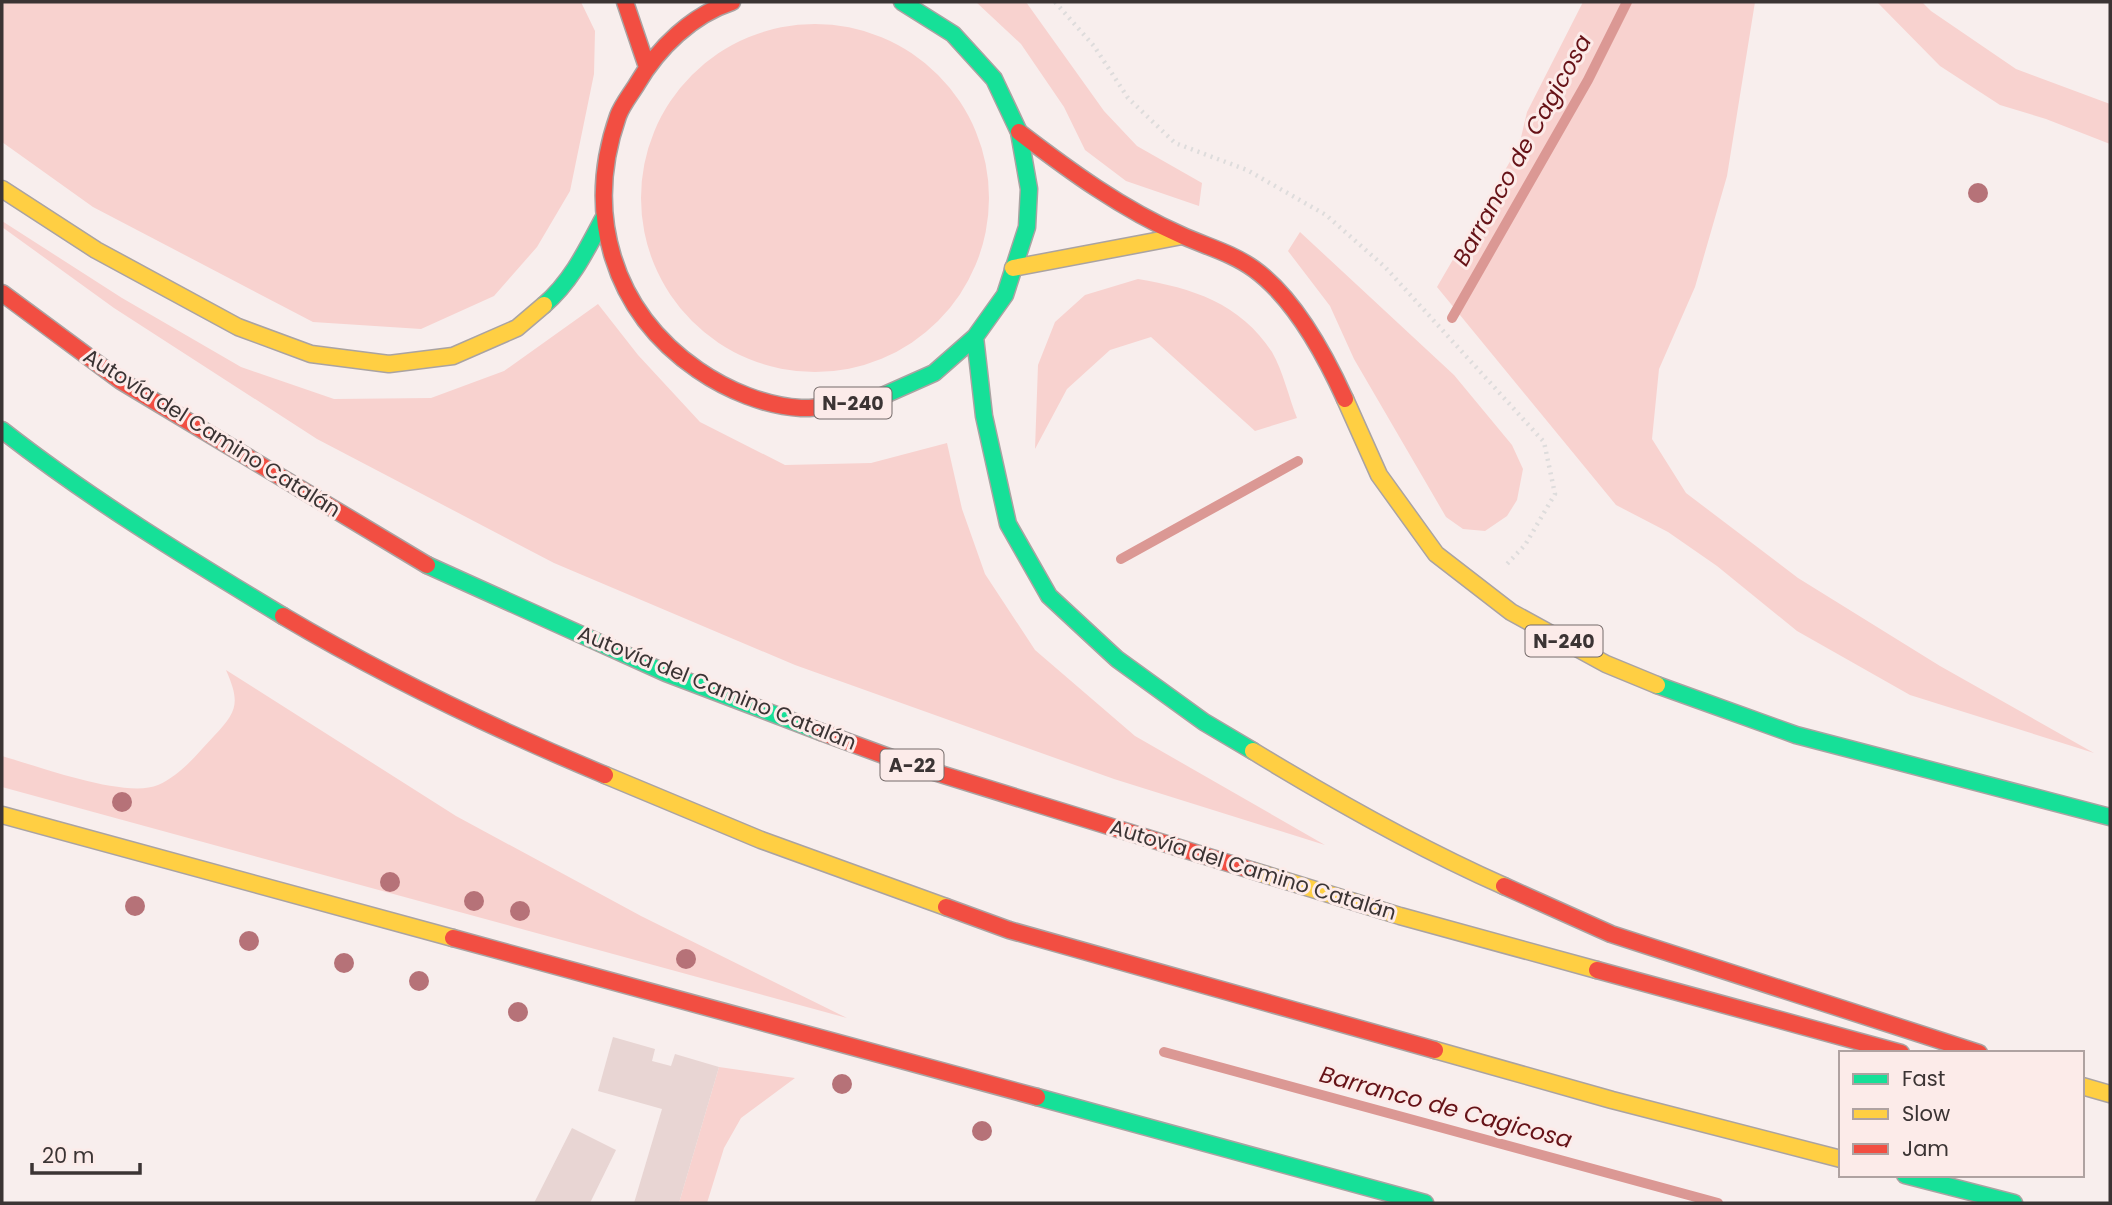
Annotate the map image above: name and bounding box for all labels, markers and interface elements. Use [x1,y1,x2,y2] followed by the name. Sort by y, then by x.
[1445,29,1599,271] water label: Barranco de Cagicosa
[78,341,346,524] street label: Autovía del Camino Catalán
[814,388,892,418] road number: N-240
[574,618,861,757] street label: Autovía del Camino Catalán
[1526,626,1602,656] road number: N-240
[880,750,944,780] road number: A-22
[1106,812,1400,927] street label: Autovía del Camino Catalán
[1839,1051,2084,1177] legend
[1316,1058,1576,1156] water label: Barranco de Cagicosa
[1902,1064,1945,1093] text: Fast
[1902,1099,1950,1128] text: Slow
[32,1132,140,1176] scale bar
[1902,1134,1949,1163] text: Jam
[42,1141,95,1170] text: 20 m

